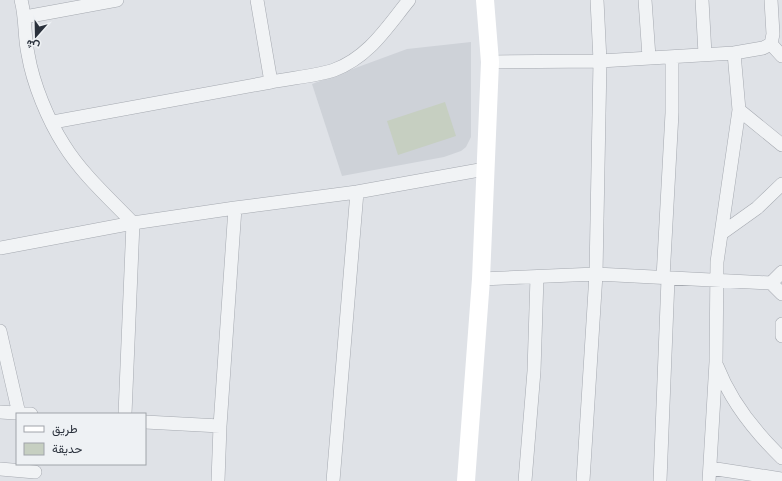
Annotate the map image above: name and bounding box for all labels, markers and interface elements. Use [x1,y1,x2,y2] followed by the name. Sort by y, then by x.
[16,16,56,56] north arrow
[24,37,41,54] text: ش
[16,413,146,465] legend
[52,421,78,437] text: طريق
[52,441,82,457] text: حديقة

